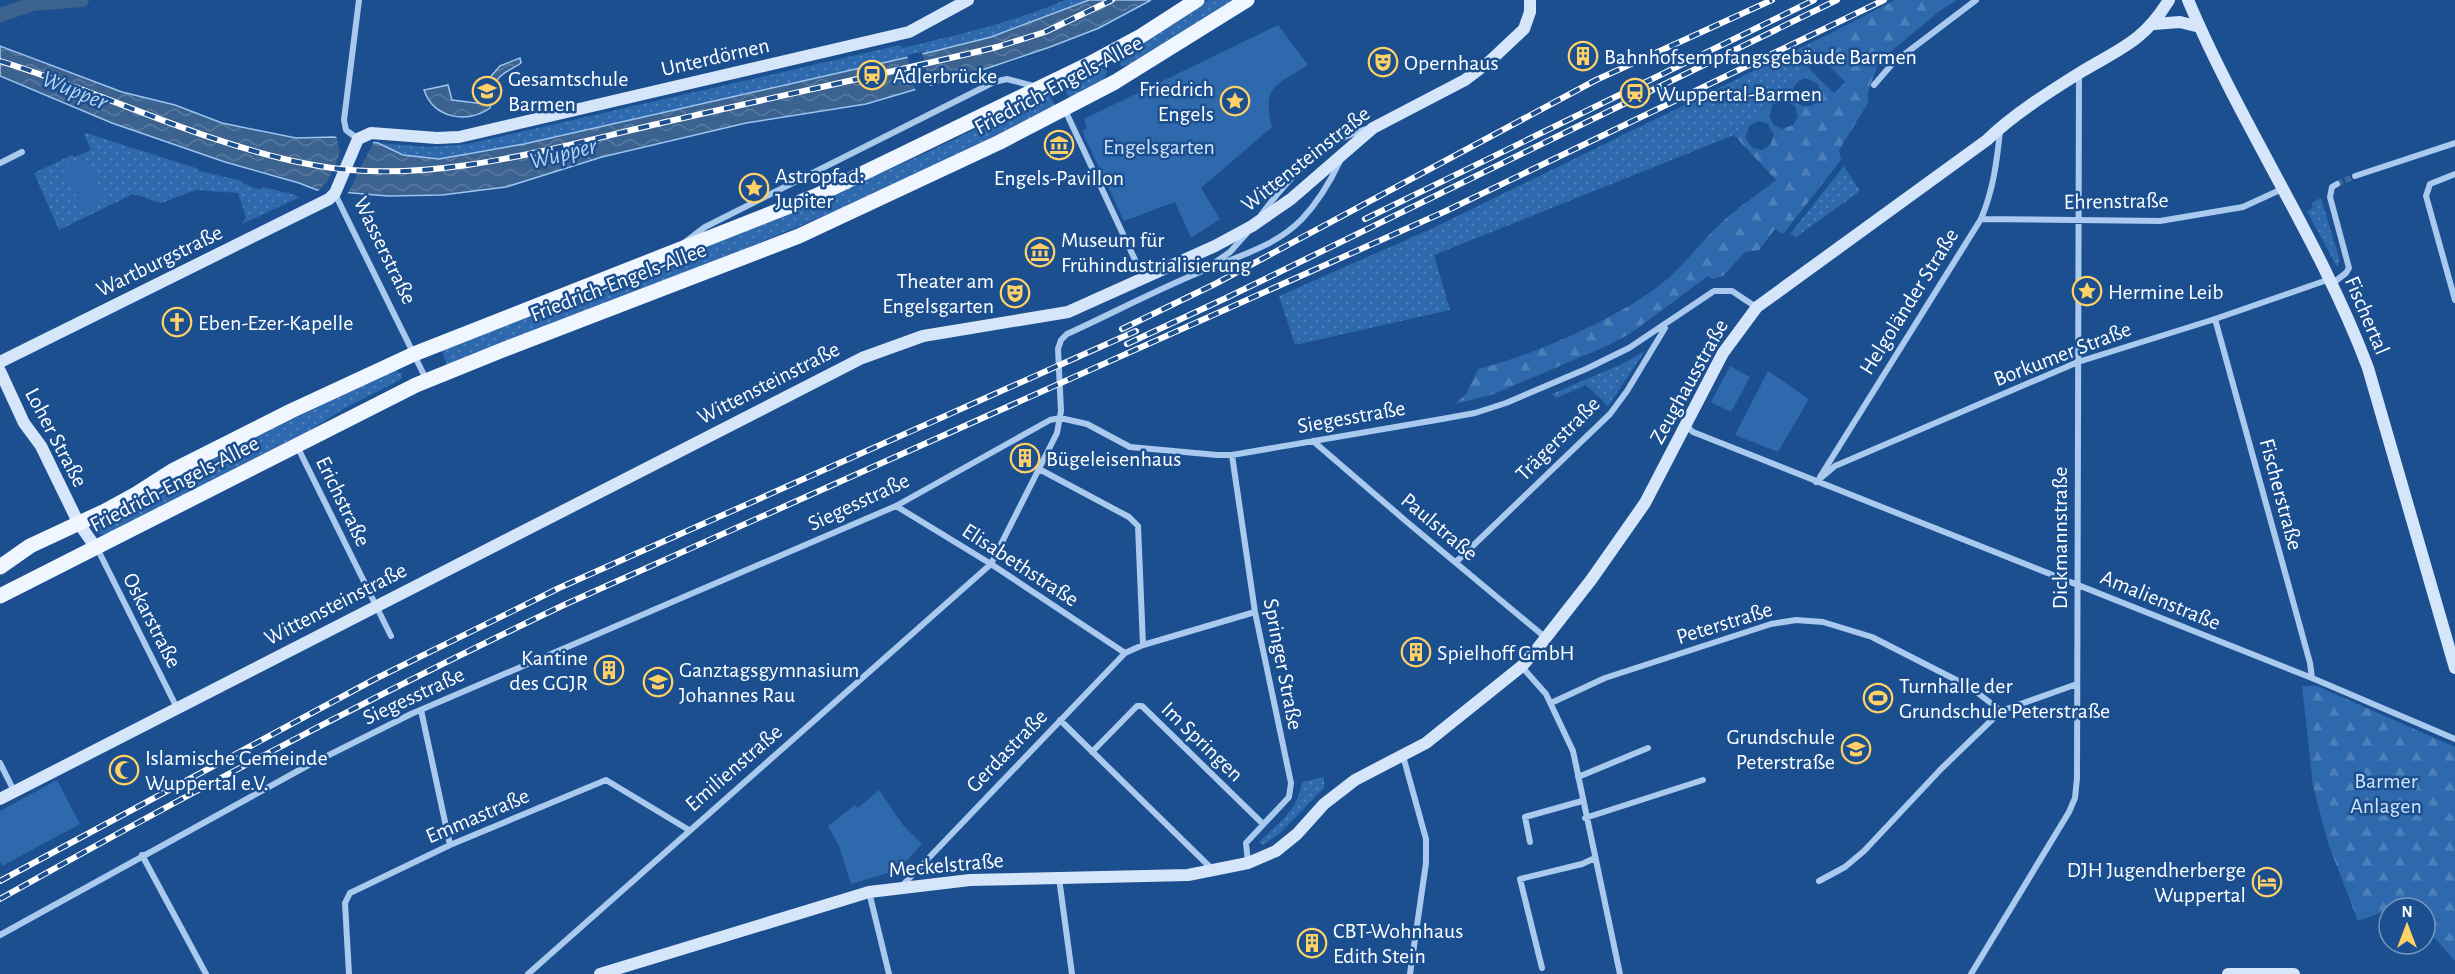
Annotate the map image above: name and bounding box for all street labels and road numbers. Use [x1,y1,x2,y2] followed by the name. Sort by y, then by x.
[971,31,1146,138] street label: Friedrich-Engels-Allee
[659,34,772,80] street label: Unterdörnen
[1237,102,1374,216] street label: Wittensteinstraße
[2063,189,2169,213] street label: Ehrenstraße
[350,193,421,308] street label: Wasserstraße
[93,221,226,301] street label: Wartburgstraße
[1855,225,1963,378] street label: Helgoländer Straße
[527,238,710,326] street label: Friedrich-Engels-Allee
[2341,273,2393,358] street label: Fischertal
[1646,316,1732,447] street label: Zeughausstraße
[1990,318,2134,390] street label: Borkumer Straße
[694,338,843,428] street label: Wittensteinstraße
[21,384,91,491] street label: Loher Straße
[1511,392,1604,485] street label: Trägerstraße
[1296,397,1407,437] street label: Siegesstraße
[86,432,263,536] street label: Friedrich-Engels-Allee
[2256,436,2307,553] street label: Fischerstraße
[312,453,374,550] street label: Erichstraße
[2049,467,2071,609] street label: Dickmannstraße
[804,469,913,535] street label: Siegesstraße
[1397,489,1482,565] street label: Paulstraße
[958,519,1083,611] street label: Elisabethstraße
[261,559,410,649] street label: Wittensteinstraße
[2098,566,2224,634] street label: Amalienstraße
[119,569,185,671] street label: Oskarstraße
[1259,597,1307,732] street label: Springer Straße
[1674,598,1775,648] street label: Peterstraße
[359,663,468,729] street label: Siegesstraße
[1157,698,1247,786] street label: Im Springen
[962,705,1051,796] street label: Gerdastraße
[681,720,786,815] street label: Emilienstraße
[422,784,532,848] street label: Emmastraße
[888,849,1004,881] street label: Meckelstraße

